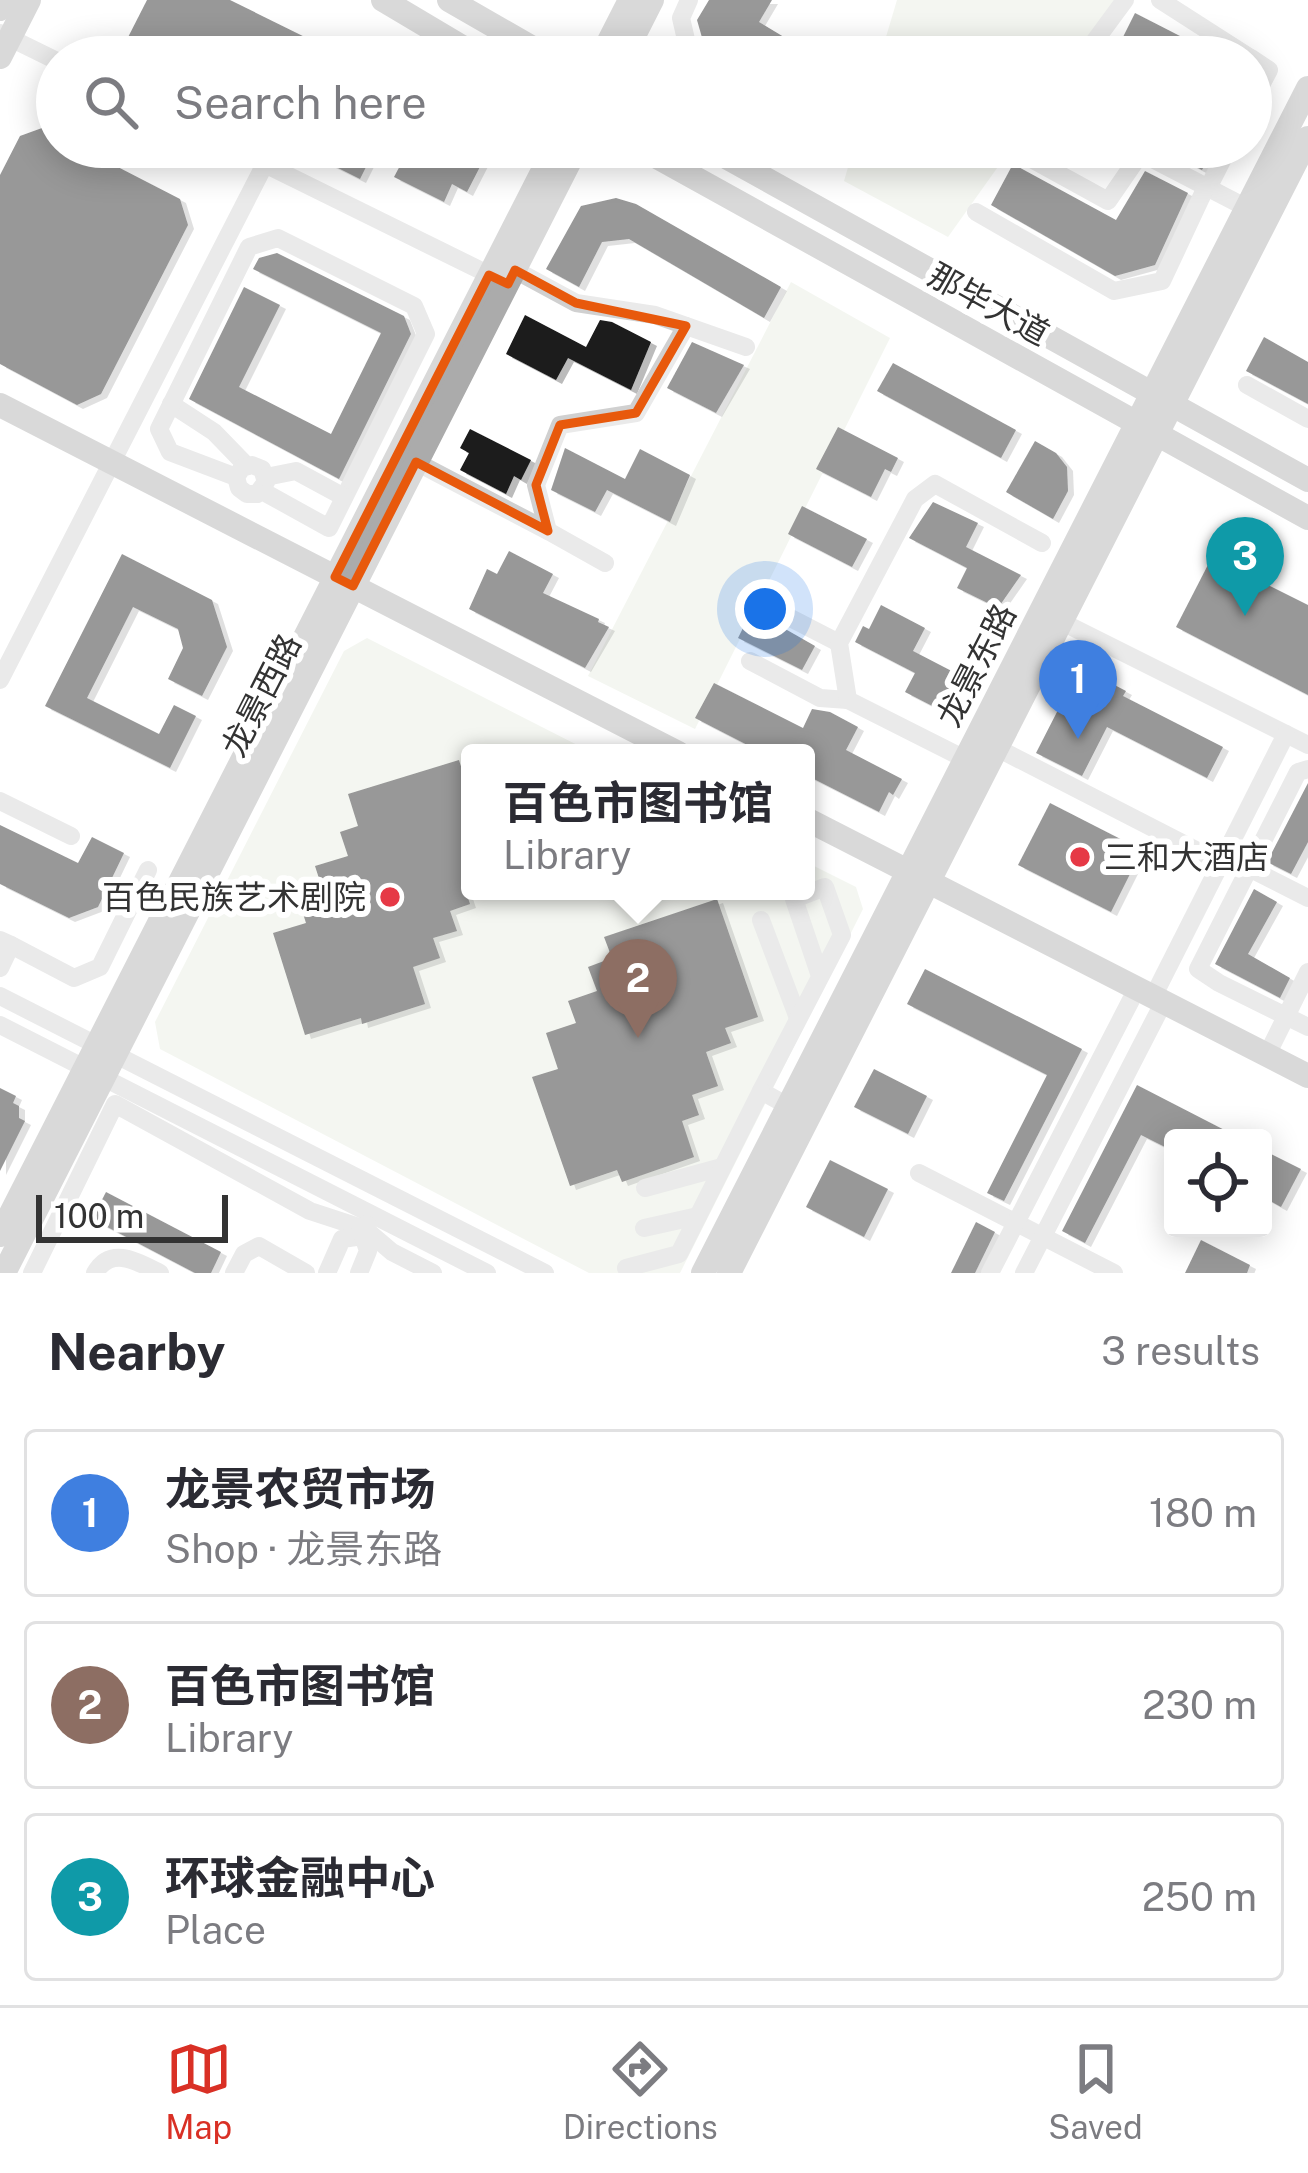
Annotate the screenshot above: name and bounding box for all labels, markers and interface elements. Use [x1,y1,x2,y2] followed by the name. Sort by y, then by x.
[36,36,1272,168] search box
[78,69,144,135] icon: search
[174,76,427,129] text: Search here
[922,255,1056,353] street label: 那毕大道
[1206,517,1284,616] pin: 3
[735,579,795,639] your location
[929,598,1023,732] street label: 龙景东路
[214,628,308,762] street label: 龙景西路
[1039,640,1117,739] pin: 1
[461,744,815,900] popup
[503,776,773,829] text: 百色市图书馆
[503,832,631,878] text: Library
[1104,838,1269,876] place label: 三和大酒店
[1067,844,1093,870] marker: 三和大酒店
[102,878,366,916] place label: 百色民族艺术剧院
[377,884,403,910] marker: 百色民族艺术剧院
[599,939,677,1038] pin: 2
[1164,1129,1272,1237] map controls
[1164,1129,1272,1237] button: locate
[36,1189,228,1242] scale bar
[54,1197,144,1235] text: 100 m
[48,1322,225,1381] text: Nearby
[1101,1328,1260,1374] text: 3 results
[165,1462,435,1515] text: 龙景农贸市场
[82,1490,98,1536] text: 1
[1149,1490,1257,1536] text: 180 m
[165,1526,442,1572] text: Shop · 龙景东路
[165,1659,435,1712] text: 百色市图书馆
[78,1682,102,1728] text: 2
[1142,1682,1257,1728] text: 230 m
[165,1715,293,1761] text: Library
[165,1851,435,1904] text: 环球金融中心
[77,1874,103,1920] text: 3
[1142,1874,1257,1920] text: 250 m
[165,1907,266,1953] text: Place
[165,2036,232,2146] tab: Map
[563,2036,718,2146] tab: Directions
[1048,2036,1143,2146] tab: Saved

